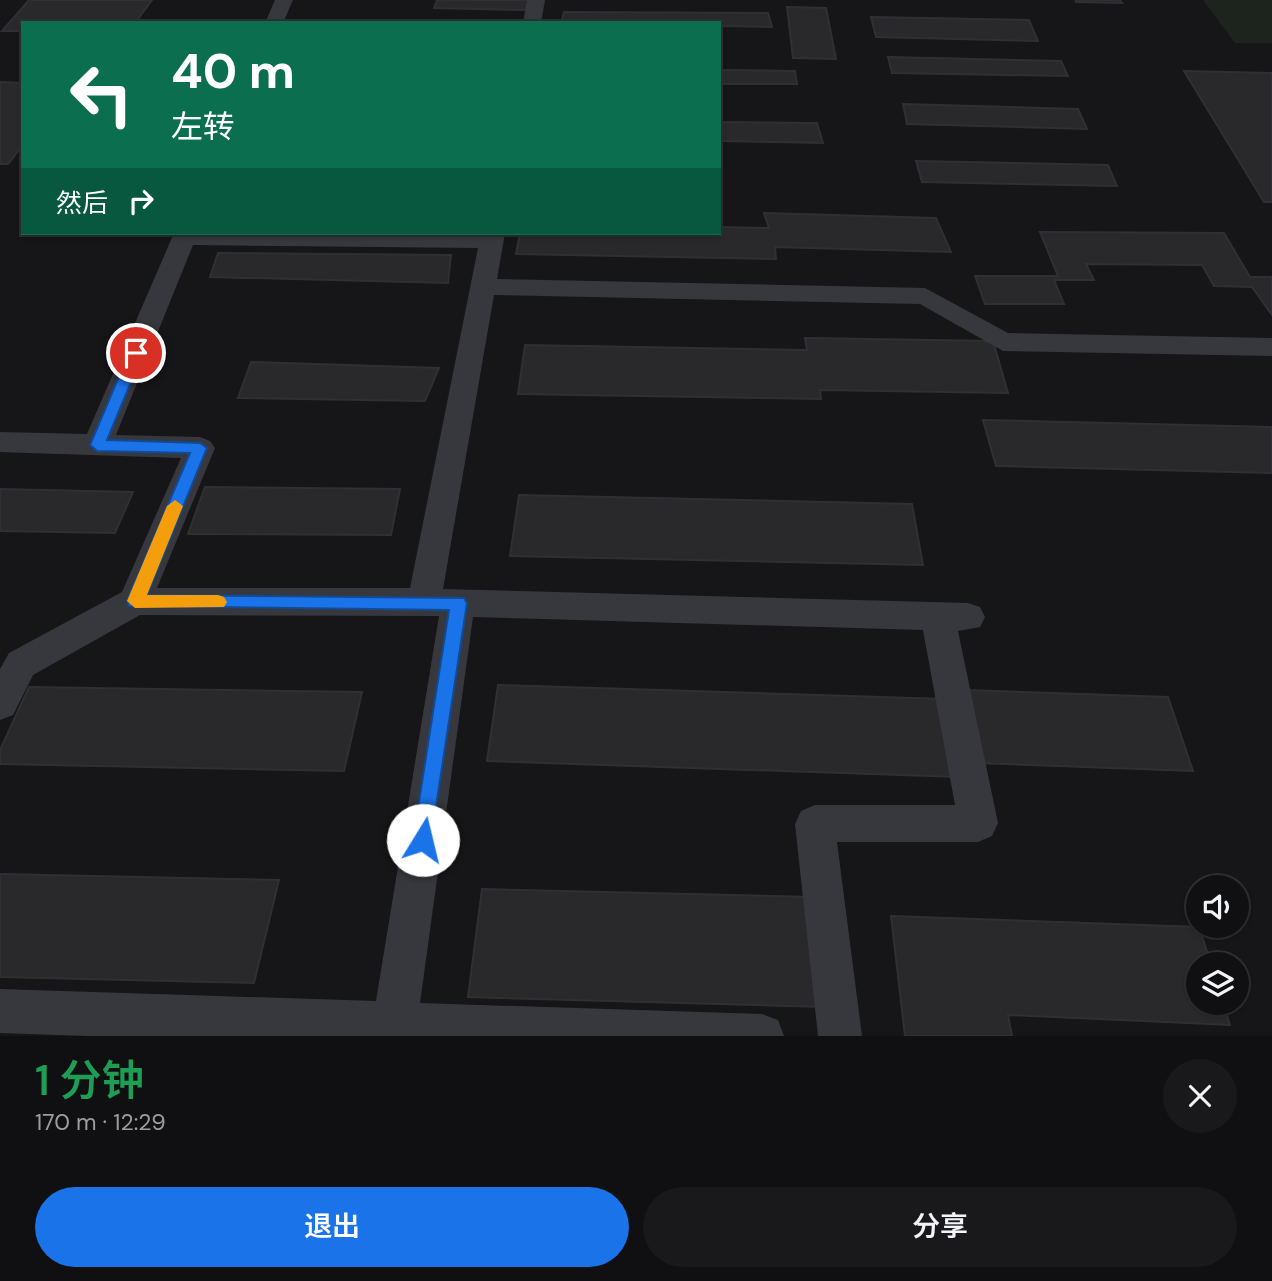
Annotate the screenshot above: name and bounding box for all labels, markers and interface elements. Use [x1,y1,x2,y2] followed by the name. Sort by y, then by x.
[171,39,295,103] text: 40 m
[56,49,147,140] icon: left
[171,106,235,148] text: 左转
[122,182,160,220] icon: right
[56,186,108,220] text: 然后
[106,323,166,383] pin
[117,334,155,372] icon: arrive
[386,803,460,877] position arrow
[1186,875,1249,1015] map controls
[1186,875,1249,938] button: sound
[1186,952,1249,1015] button: layers
[35,1053,144,1108] text: 1 分钟
[1163,1059,1237,1133] button: close
[35,1107,166,1137] text: 170 m · 12:29
[35,1187,629,1267] button: 退出
[643,1187,1237,1267] button: 分享

